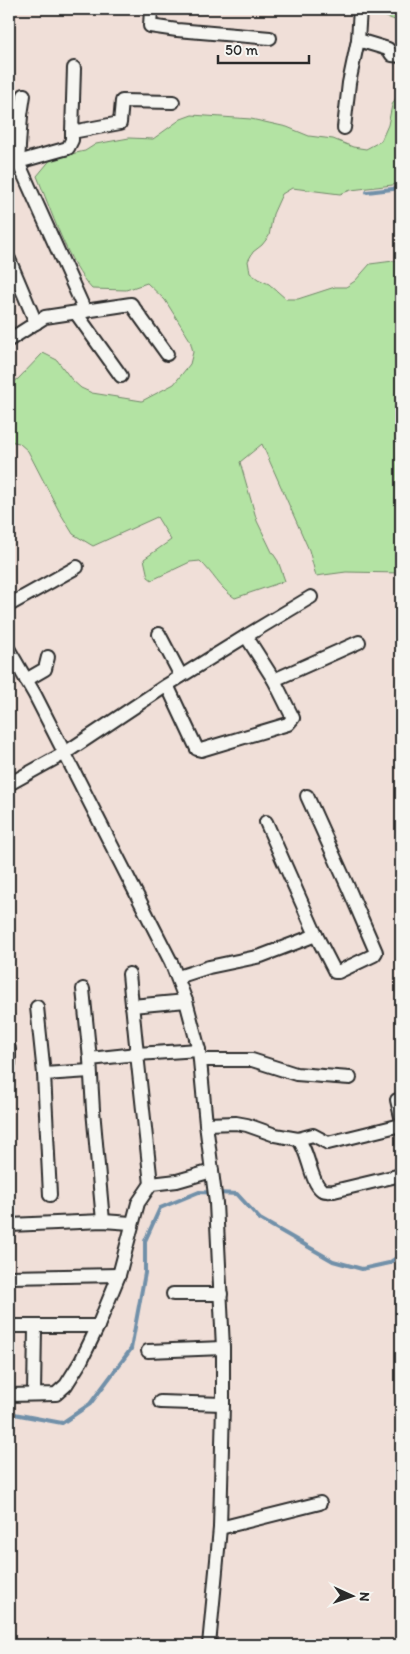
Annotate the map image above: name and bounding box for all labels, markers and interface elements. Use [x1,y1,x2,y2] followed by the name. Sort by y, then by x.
[218,32,309,64] scale bar
[225,41,258,59] text: 50 m
[328,1572,378,1622] north arrow
[356,1591,373,1602] text: N

